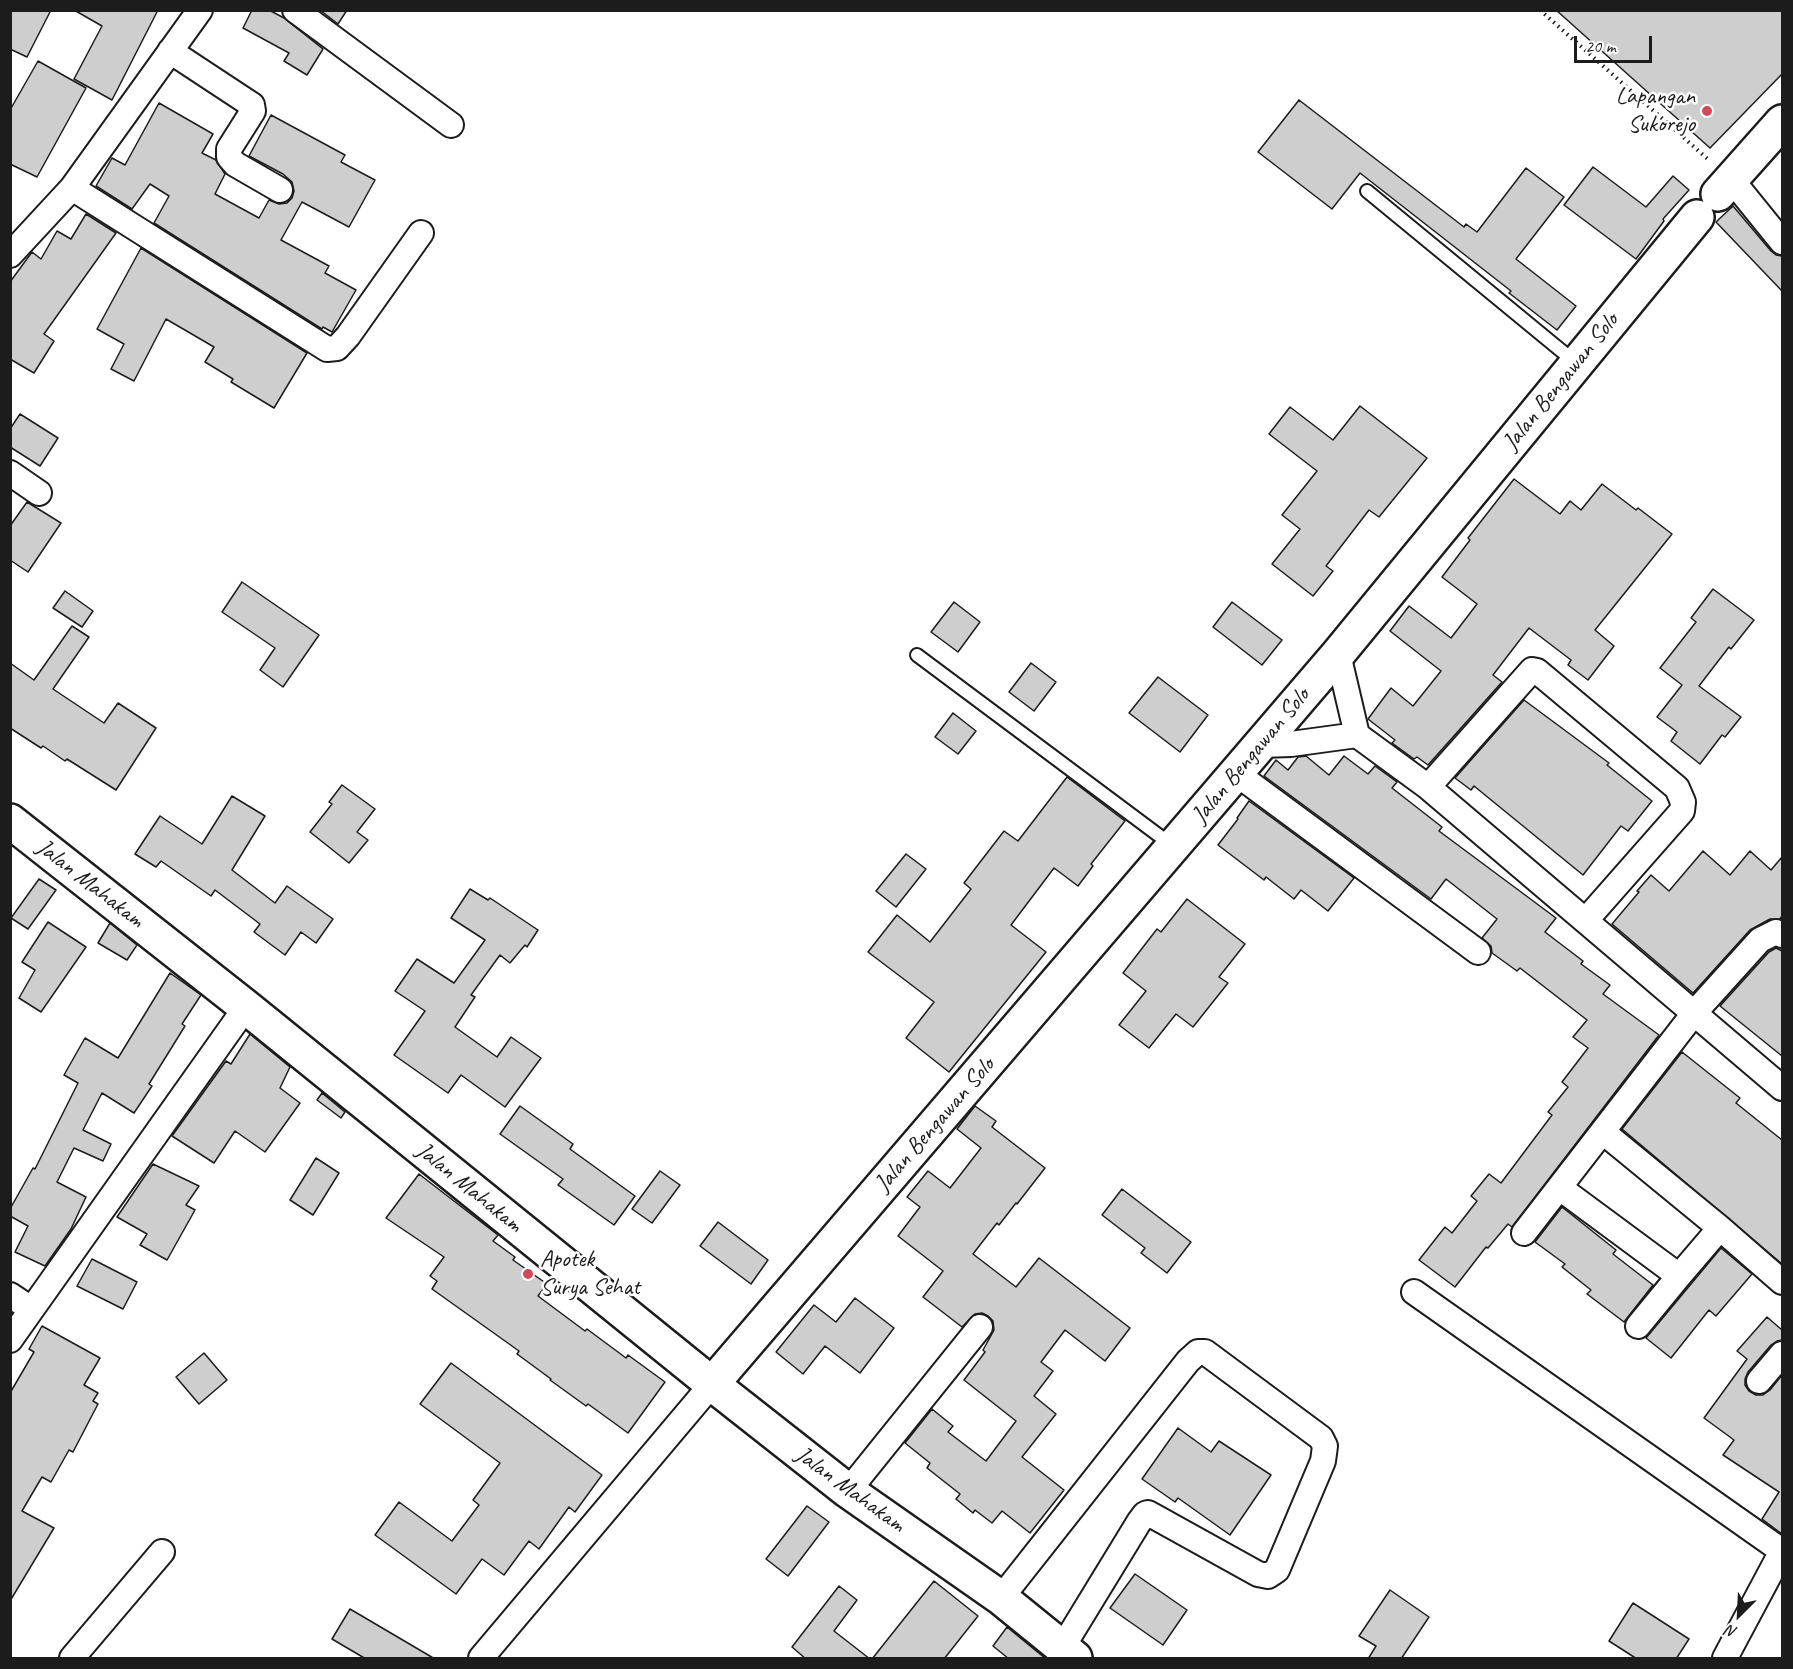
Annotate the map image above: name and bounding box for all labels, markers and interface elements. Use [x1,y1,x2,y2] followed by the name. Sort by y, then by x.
[1577,24,1655,62] scale bar
[1585,35,1616,57] text: 20 m
[1616,83,1695,139] place label: Lapangan Sukorejo
[1700,104,1714,118] marker: Lapangan Sukorejo
[1497,308,1625,456] street label: Jalan Bengawan Solo
[1186,682,1316,830] street label: Jalan Bengawan Solo
[31,833,149,935] street label: Jalan Mahakam
[869,1052,1001,1198] street label: Jalan Bengawan Solo
[410,1136,528,1240] street label: Jalan Mahakam
[540,1246,640,1302] place label: Apotek Surya Sehat
[521,1267,535,1281] marker: Apotek Surya Sehat
[790,1441,910,1539] street label: Jalan Mahakam
[1709,1585,1769,1645] north arrow
[1723,1620,1740,1643] text: N

